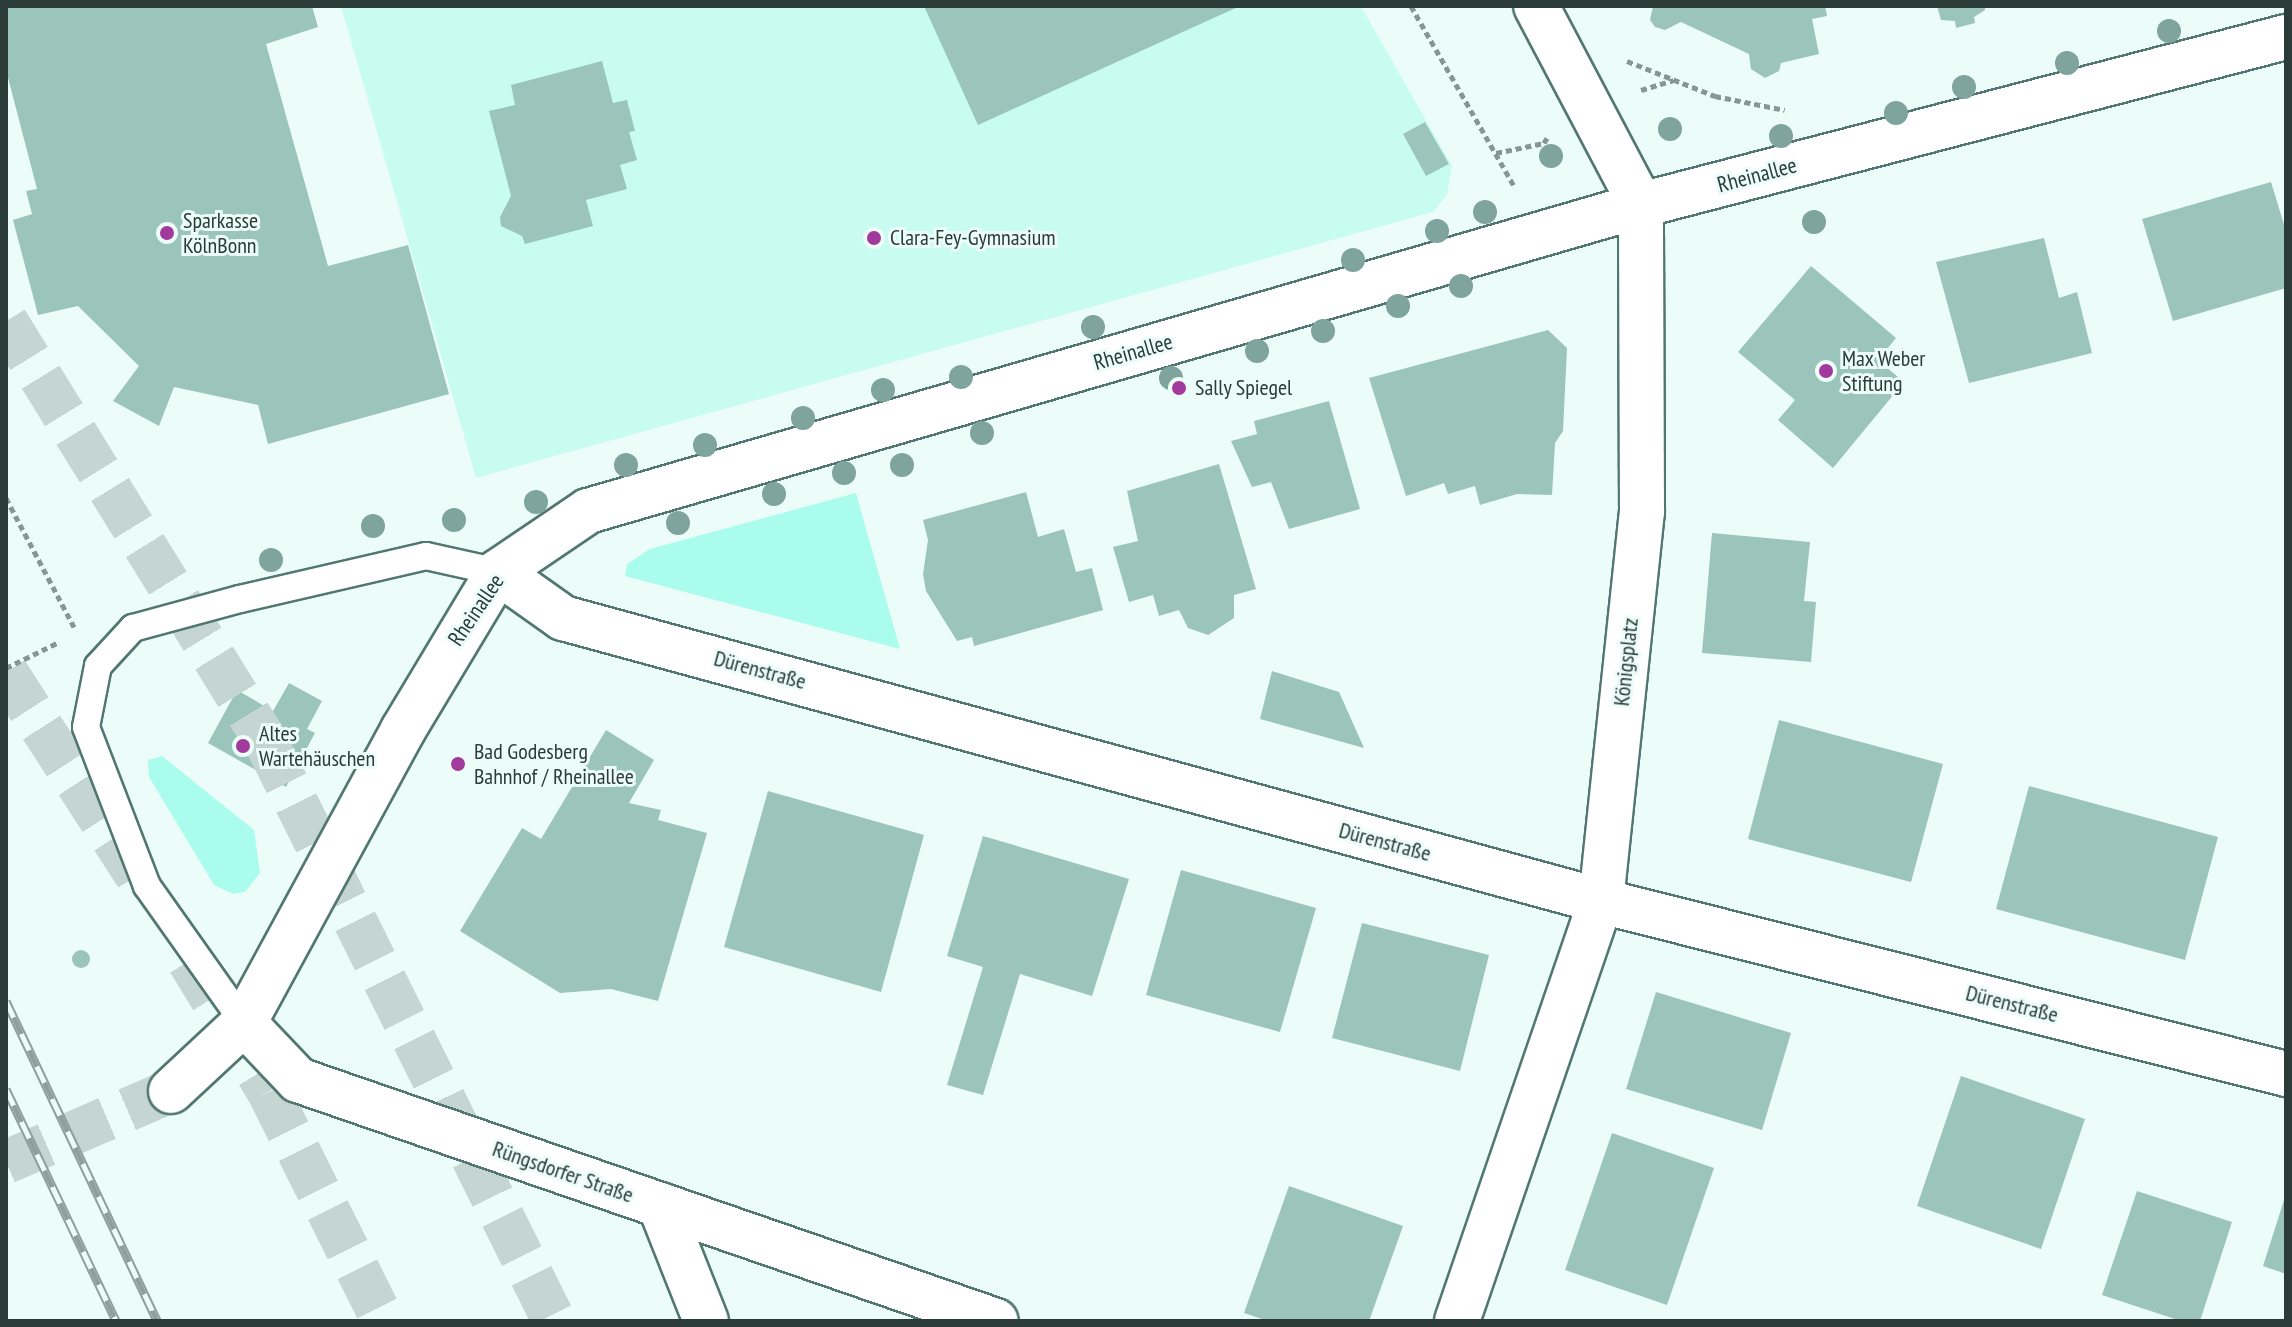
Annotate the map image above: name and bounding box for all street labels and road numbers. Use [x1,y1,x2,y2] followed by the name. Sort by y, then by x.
[1715,152,1799,198] street label: Rheinallee
[1091,328,1175,376] street label: Rheinallee
[442,569,510,651] street label: Rheinallee
[1608,617,1644,707] street label: Königsplatz
[711,645,809,695] street label: Dürenstraße
[1336,817,1434,867] street label: Dürenstraße
[1963,980,2061,1028] street label: Dürenstraße
[489,1136,637,1208] street label: Rüngsdorfer Straße

